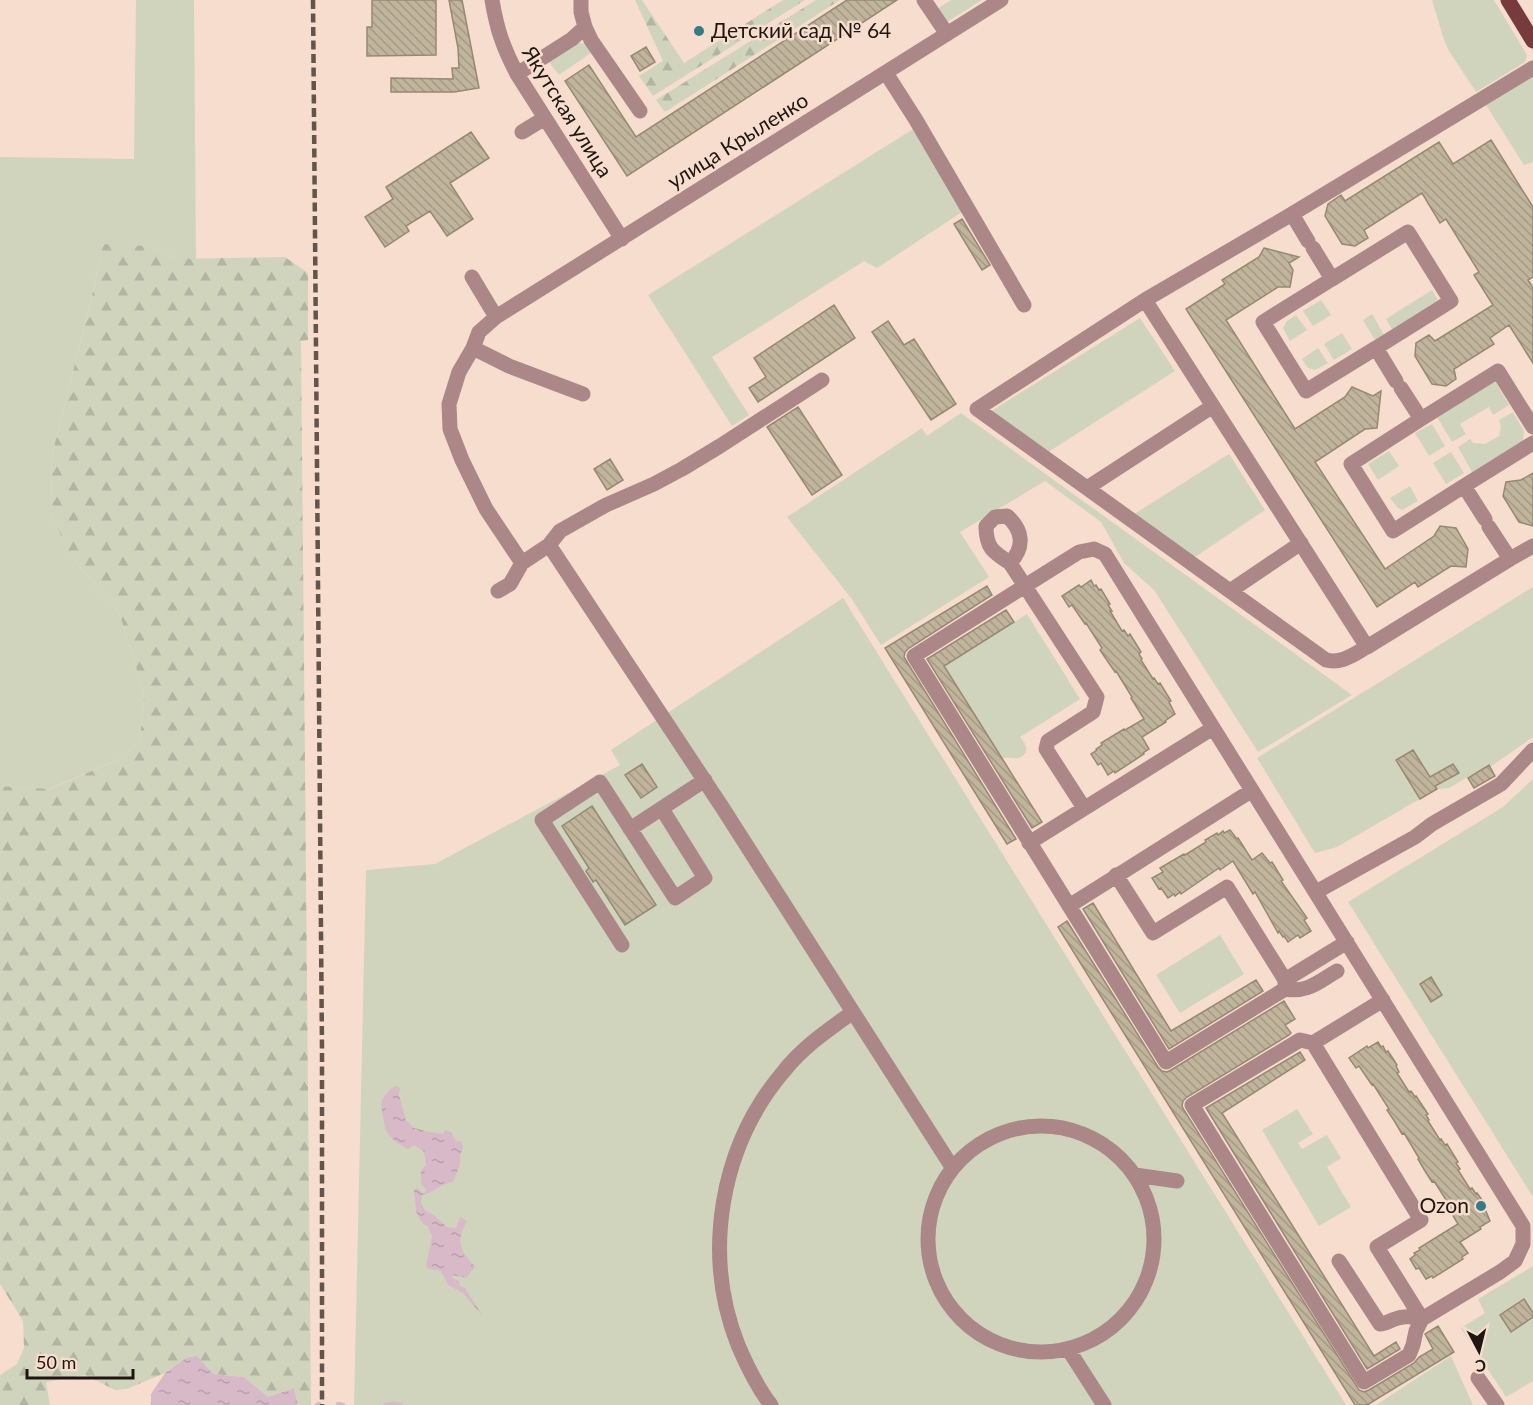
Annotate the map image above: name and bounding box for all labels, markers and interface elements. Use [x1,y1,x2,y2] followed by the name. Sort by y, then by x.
[711,17,891,42] place label: Детский сад № 64
[692,24,706,38] marker: Детский сад № 64
[517,40,619,181] street label: Якутская улица
[662,86,812,193] street label: улица Крыленко
[1420,1192,1469,1217] place label: Ozon
[1474,1199,1488,1213] marker: Ozon
[1449,1321,1509,1381] north arrow
[27,1342,134,1380] scale bar
[36,1351,76,1373] text: 50 m
[1474,1356,1487,1377] text: С

